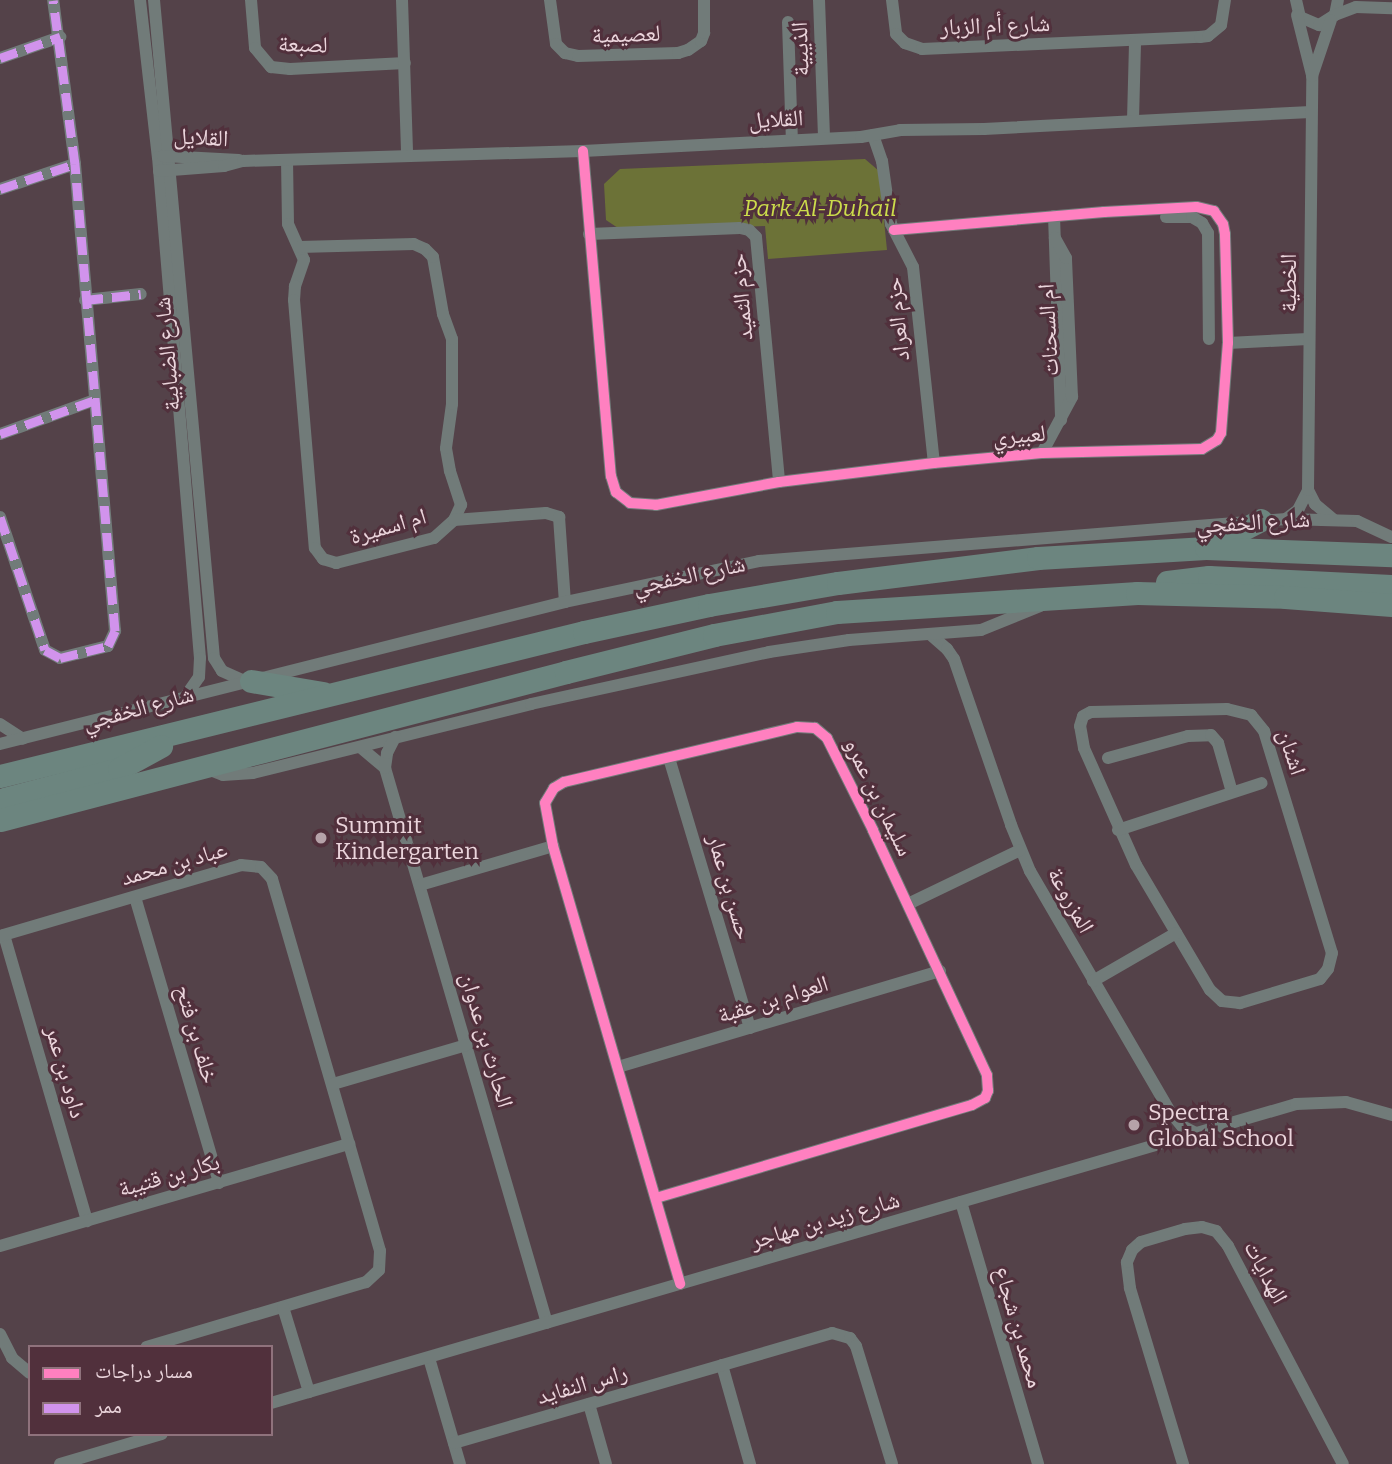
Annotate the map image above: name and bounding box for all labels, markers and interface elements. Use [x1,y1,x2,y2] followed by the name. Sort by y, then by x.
[939,9,1051,41] street label: شارع أم الزبار
[591,19,661,49] street label: لعصيمية
[785,21,815,77] street label: الذيبية
[278,29,328,59] street label: لصبعة
[748,104,804,134] street label: القلايل
[173,122,229,152] street label: القلايل
[744,194,896,222] park label: Park Al-Duhail
[723,252,759,342] street label: حزم الثميد
[1274,254,1302,312] street label: الخطية
[879,276,915,362] street label: حزم العراد
[1032,283,1064,377] street label: ام السحنات
[148,296,186,412] street label: شارع الضبابية
[991,419,1047,451] street label: لعبيري
[347,502,429,550] street label: ام اسميرة
[1195,505,1311,539] street label: شارع الخفجي
[630,550,748,600] street label: شارع الخفجي
[79,680,197,736] street label: شارع الخفجي
[1272,726,1312,778] street label: اشنان
[839,733,919,861] street label: سليمان بن عمرو
[335,811,479,865] place label: Summit Kindergarten
[313,830,329,846] marker: Summit Kindergarten
[702,831,758,943] street label: حسن بن عمار
[118,835,230,891] street label: عباد بن محمد
[1042,862,1100,938] street label: المزروعة
[455,969,519,1111] street label: الحارث بن عدوان
[714,969,832,1029] street label: العوام بن عقبة
[170,982,224,1086] street label: خلف بن فتح
[40,1023,92,1121] street label: داود بن عمر
[1148,1098,1294,1152] place label: Spectra Global School
[1126,1117,1142,1133] marker: Spectra Global School
[115,1147,223,1203] street label: بكار بن قتيبة
[747,1186,903,1254] street label: شارع زيد بن مهاجر
[1238,1236,1294,1308] street label: الهدايات
[988,1263,1050,1391] street label: محمد بن شجاع
[28,1345,273,1436] legend
[95,1358,193,1384] text: مسار دراجات
[534,1358,630,1410] street label: راس النفايد
[95,1393,122,1419] text: ممر

